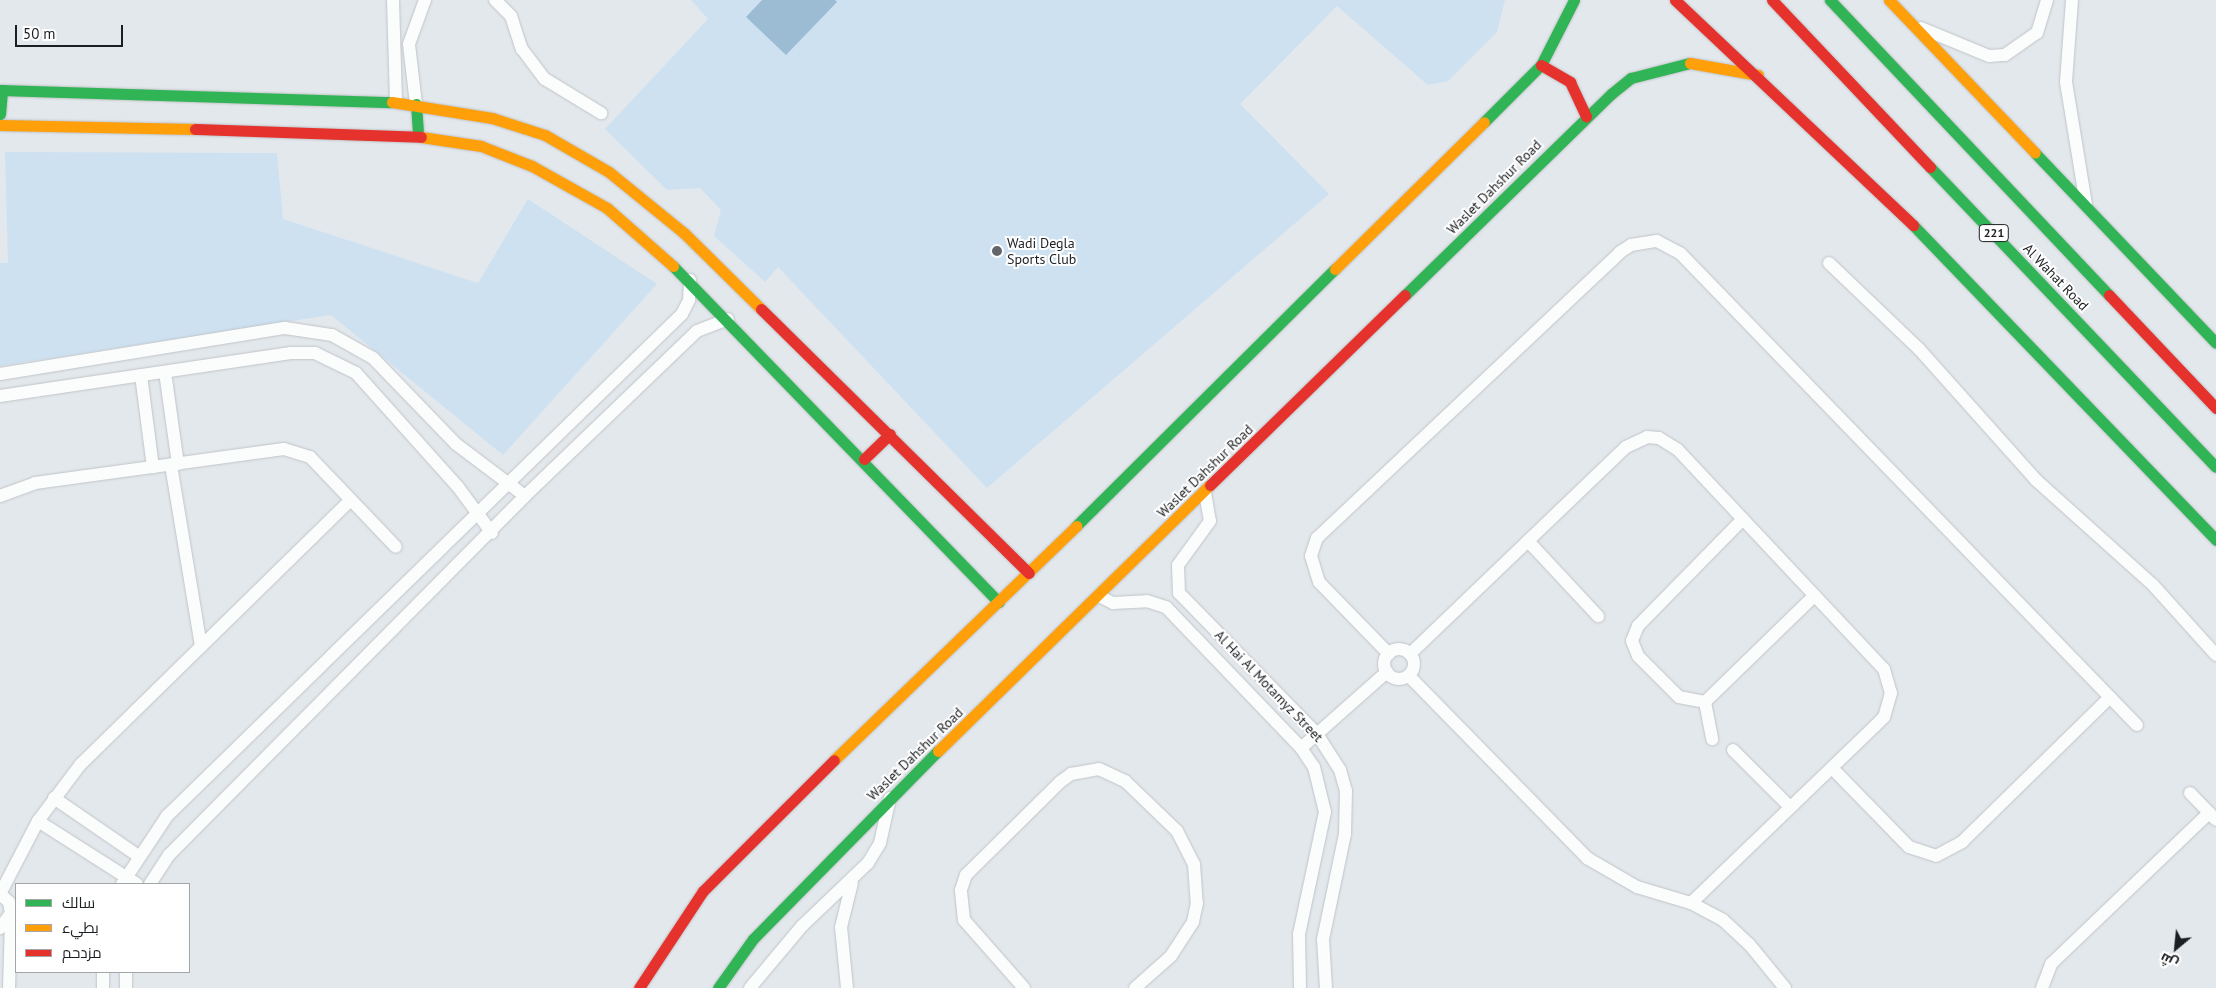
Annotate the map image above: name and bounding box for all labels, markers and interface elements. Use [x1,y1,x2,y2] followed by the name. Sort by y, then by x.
[18,15,125,47] scale bar
[23,24,56,43] text: 50 m
[1443,136,1545,238] street label: Waslet Dahshur Road
[1978,224,2010,242] road number: 221
[1007,235,1076,268] place label: Wadi Degla Sports Club
[2020,240,2092,314] street label: Al Wahat Road
[991,245,1003,257] marker: Wadi Degla Sports Club
[1154,421,1256,521] street label: Waslet Dahshur Road
[1211,626,1327,746] street label: Al Hai Al Motamyz Street
[864,704,966,804] street label: Waslet Dahshur Road
[15,883,190,973] legend
[62,893,95,912] text: سالك
[62,918,99,937] text: بطيء
[2151,923,2201,973] north arrow
[62,943,102,962] text: مزدحم
[2157,949,2181,973] text: ش

